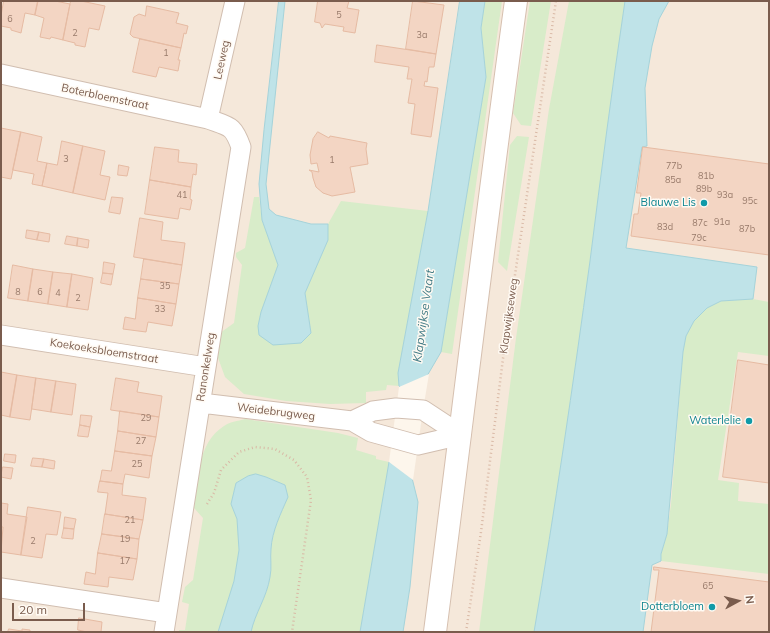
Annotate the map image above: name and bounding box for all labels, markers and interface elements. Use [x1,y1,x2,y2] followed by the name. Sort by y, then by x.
[336,10,342,20] house number: 5
[7,14,13,24] house number: 6
[72,28,78,38] house number: 2
[417,30,427,40] house number: 3a
[211,39,233,81] street label: Leeweg
[163,48,169,58] house number: 1
[60,81,150,113] street label: Boterbloemstraat
[63,154,69,164] house number: 3
[329,155,335,165] house number: 1
[666,161,682,171] house number: 77b
[698,171,714,181] house number: 81b
[665,175,681,185] house number: 85a
[696,184,712,194] house number: 89b
[177,190,187,200] house number: 41
[717,190,733,200] house number: 93a
[641,196,696,210] place label: Blauwe Lis
[742,196,758,206] house number: 95c
[699,198,709,208] marker: Blauwe Lis
[714,217,730,227] house number: 91a
[692,218,708,228] house number: 87c
[657,222,673,232] house number: 83d
[739,224,755,234] house number: 87b
[691,233,707,243] house number: 79c
[410,269,438,363] water label: Klapwijkse Vaart
[497,277,521,355] street label: Klapwijkseweg
[160,281,170,291] house number: 35
[15,287,21,297] house number: 8
[37,287,43,297] house number: 6
[55,288,61,298] house number: 4
[75,293,81,303] house number: 2
[155,304,165,314] house number: 33
[194,332,218,402] street label: Ranonkelweg
[49,336,159,366] street label: Koekoeksbloemstraat
[236,401,316,423] street label: Weidebrugweg
[141,413,151,423] house number: 29
[689,414,741,428] place label: Waterlelie
[744,416,754,426] marker: Waterlelie
[136,436,146,446] house number: 27
[132,459,142,469] house number: 25
[125,515,135,525] house number: 21
[120,534,130,544] house number: 19
[30,536,36,546] house number: 2
[120,556,130,566] house number: 17
[703,581,713,591] house number: 65
[718,581,758,621] north arrow
[14,595,87,621] scale bar
[742,595,757,605] text: N
[641,600,704,614] place label: Dotterbloem
[19,602,47,617] text: 20 m
[707,602,717,612] marker: Dotterbloem

